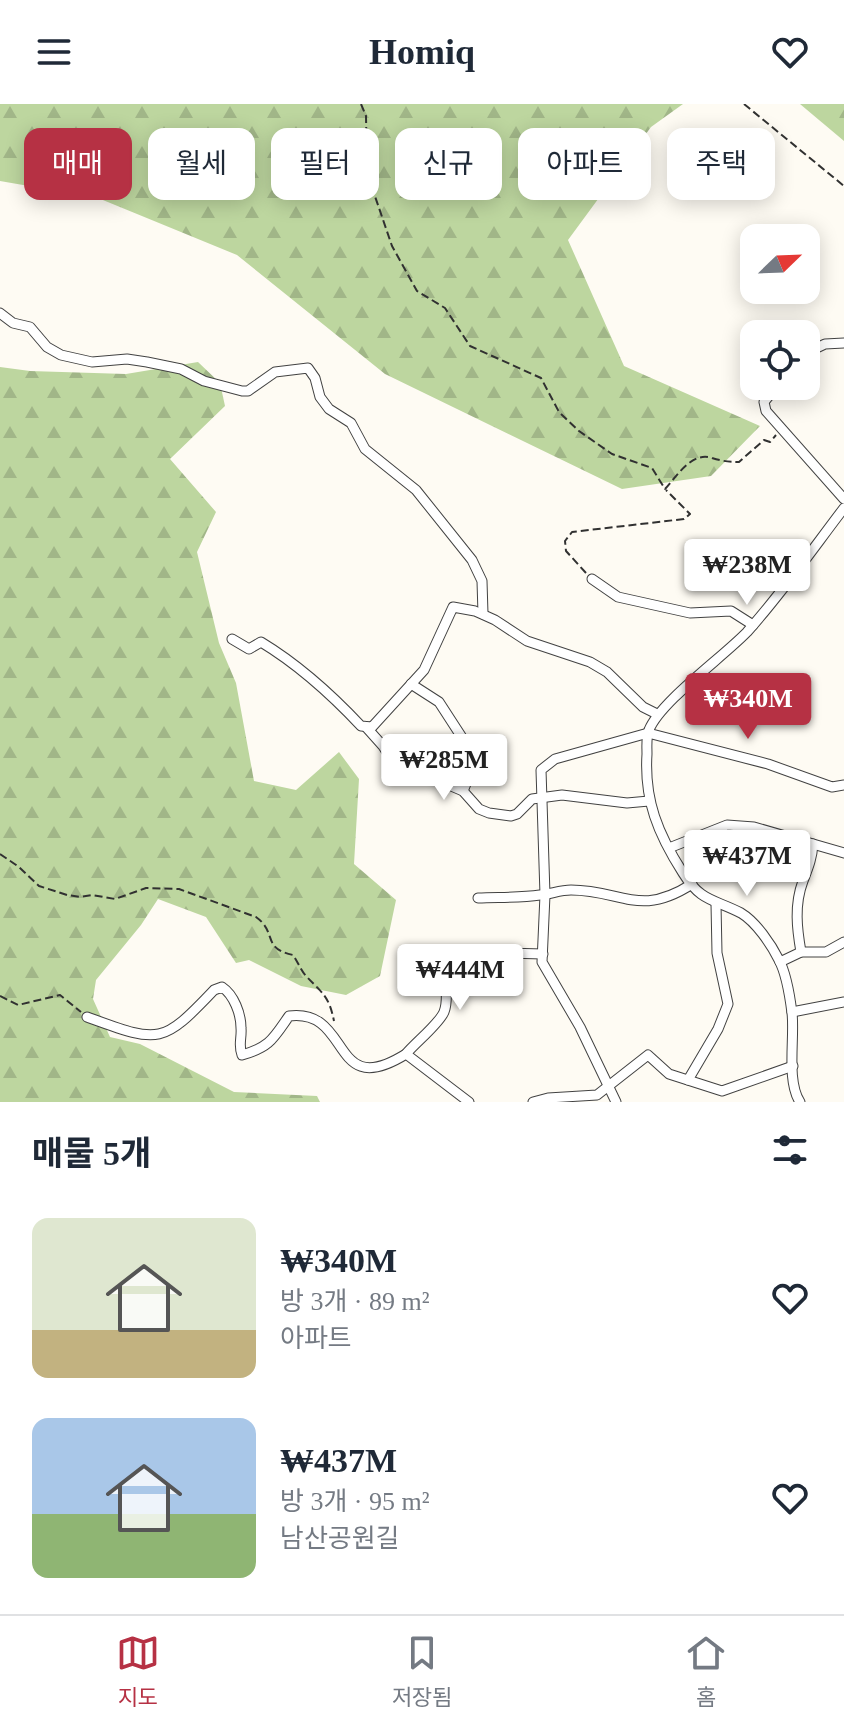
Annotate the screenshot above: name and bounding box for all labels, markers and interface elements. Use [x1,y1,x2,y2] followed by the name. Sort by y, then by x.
[32,30,76,74] icon: menu
[768,30,812,74] icon: heart
[369,32,475,72] text: Homiq
[24,128,132,200] chip: 매매
[148,128,255,200] chip: 월세
[271,128,379,200] chip: 필터
[395,128,502,200] chip: 신규
[518,128,651,200] chip: 아파트
[667,128,775,200] chip: 주택
[740,224,820,304] north arrow
[740,224,820,400] map controls
[740,320,820,400] button: locate
[691,539,803,607] pin: ₩238M
[702,550,792,579] text: ₩238M
[692,673,804,741] pin: ₩340M
[703,684,793,713] text: ₩340M
[388,734,500,802] pin: ₩285M
[399,745,489,774] text: ₩285M
[691,830,803,898] pin: ₩437M
[702,841,792,870] text: ₩437M
[404,944,516,1012] pin: ₩444M
[415,955,505,984] text: ₩444M
[768,1128,812,1172] icon: filters
[32,1135,151,1172] text: 매물 5개
[280,1242,397,1279] text: ₩340M
[96,1250,192,1346] icon: home
[768,1276,812,1320] icon: heart
[280,1287,430,1316] text: 방 3개 · 89 m²
[280,1324,352,1353] text: 아파트
[280,1442,397,1479] text: ₩437M
[96,1450,192,1546] icon: home
[768,1476,812,1520] icon: heart
[280,1487,430,1516] text: 방 3개 · 95 m²
[280,1524,400,1553] text: 남산공원길
[116,1631,160,1711] tab: 지도
[392,1631,452,1711] tab: 저장됨
[684,1631,728,1711] tab: 홈

